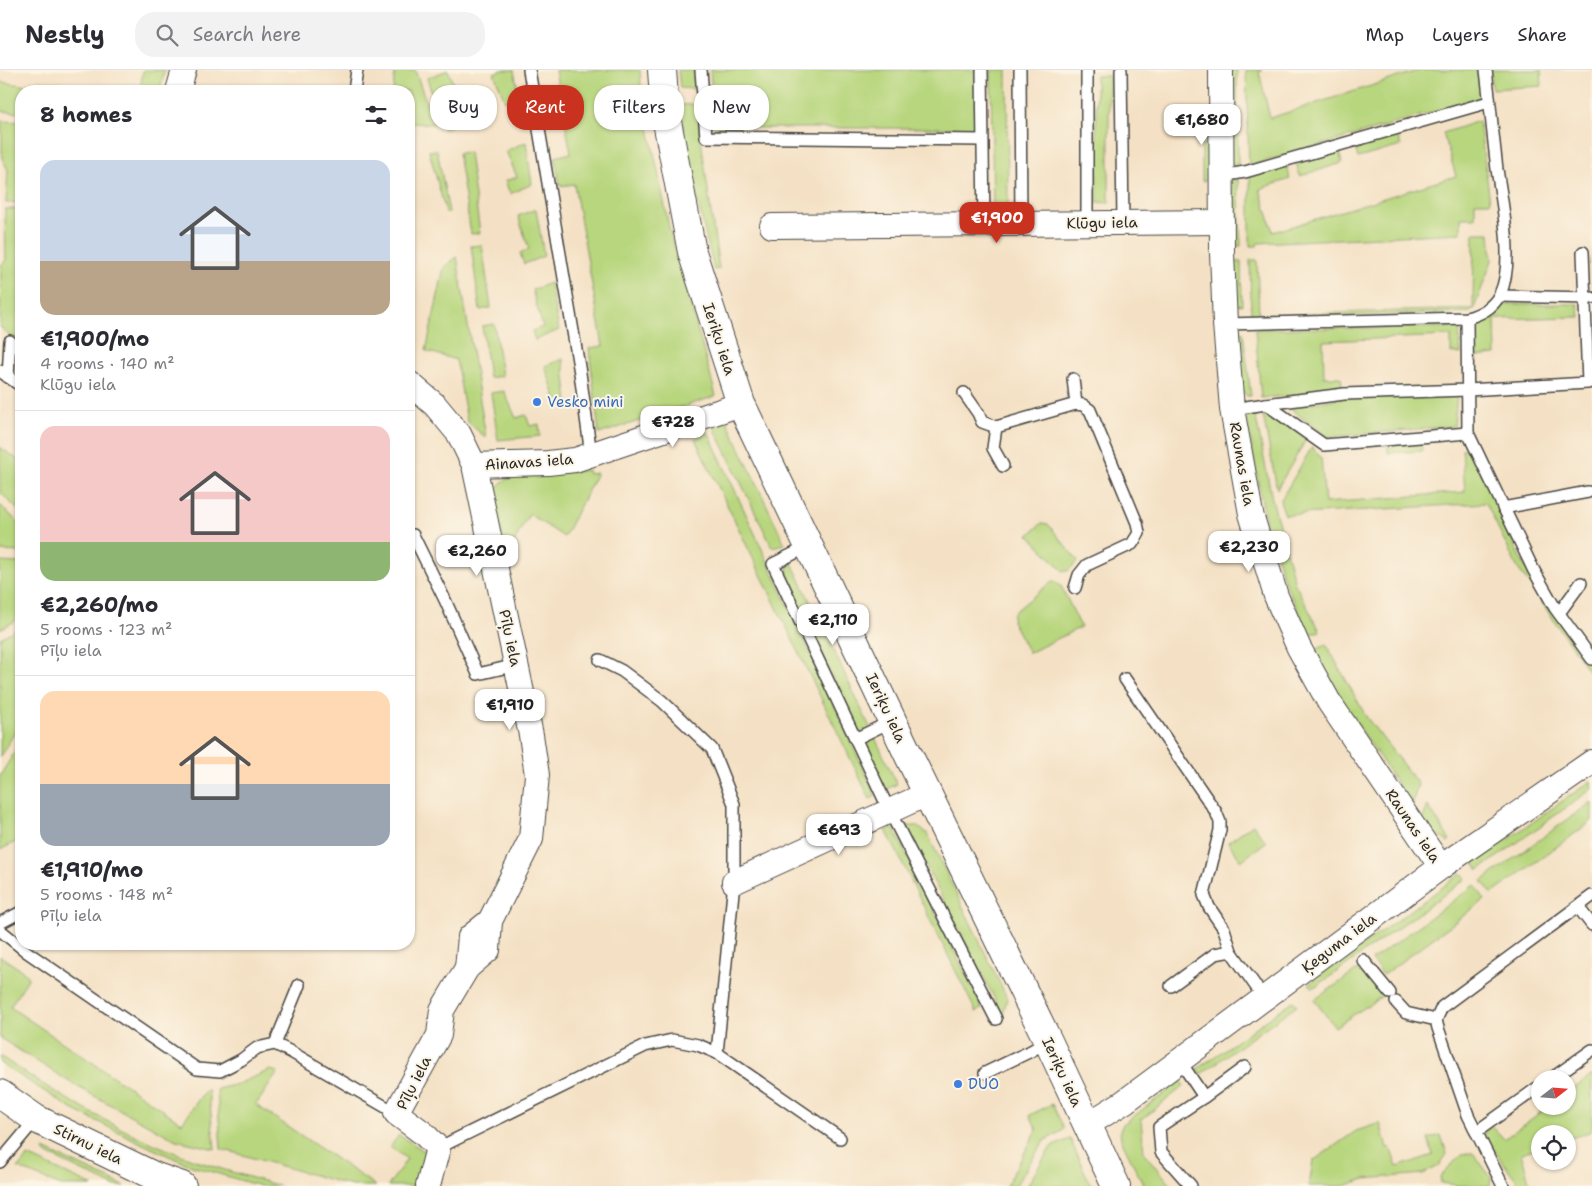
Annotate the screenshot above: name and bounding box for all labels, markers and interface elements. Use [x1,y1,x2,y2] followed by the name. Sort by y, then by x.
[135,12,485,57] search box
[25,19,105,51] text: Nestly
[153,21,181,49] icon: search
[193,22,301,47] text: Search here
[1366,23,1404,47] text: Map
[1432,23,1489,47] text: Layers
[1517,23,1567,47] text: Share
[430,85,497,130] chip: Buy
[507,85,584,130] chip: Rent
[594,85,684,130] chip: Filters
[694,85,769,130] chip: New
[40,101,132,129] text: 8 homes
[362,101,390,129] icon: filters
[1161,104,1243,146] pin: €1,680
[1175,109,1229,130] text: €1,680
[170,193,260,283] icon: home
[956,202,1038,244] pin: €1,900
[970,207,1024,228] text: €1,900
[1066,212,1138,234] street label: Klūgu iela
[697,300,740,379] street label: Ieriķu iela
[40,325,150,353] text: €1,900/mo
[40,353,175,374] text: 4 rooms · 140 m²
[40,374,116,395] text: Klūgu iela
[547,392,624,412] place label: Vesko mini
[531,396,543,408] marker: Vesko mini
[643,406,703,448] pin: €728
[651,411,695,432] text: €728
[1225,420,1259,508] street label: Raunas iela
[484,449,574,475] street label: Ainavas iela
[170,458,260,548] icon: home
[1208,530,1290,573] pin: €2,230
[436,534,518,577] pin: €2,260
[1219,536,1279,557] text: €2,230
[447,540,507,561] text: €2,260
[40,591,158,619] text: €2,260/mo
[792,604,874,646] pin: €2,110
[493,608,526,669] street label: Pīļu iela
[808,609,858,630] text: €2,110
[40,619,172,640] text: 5 rooms · 123 m²
[40,640,102,661] text: Pīļu iela
[860,670,911,747] street label: Ieriķu iela
[469,688,551,731] pin: €1,910
[486,694,534,715] text: €1,910
[170,723,260,813] icon: home
[1381,785,1445,867] street label: Raunas iela
[809,814,869,856] pin: €693
[817,819,861,840] text: €693
[40,856,143,884] text: €1,910/mo
[40,884,173,905] text: 5 rooms · 148 m²
[40,905,102,926] text: Pīļu iela
[1298,908,1382,978] street label: Ķeguma iela
[1036,1034,1087,1111] street label: Ieriķu iela
[392,1052,437,1114] street label: Pīļu iela
[1531,1070,1576,1115] north arrow
[1531,1070,1576,1170] map controls
[968,1074,999,1094] place label: DUO
[952,1078,964,1090] marker: DUO
[50,1119,126,1169] street label: Stirnu iela
[1531,1125,1576,1170] button: locate

